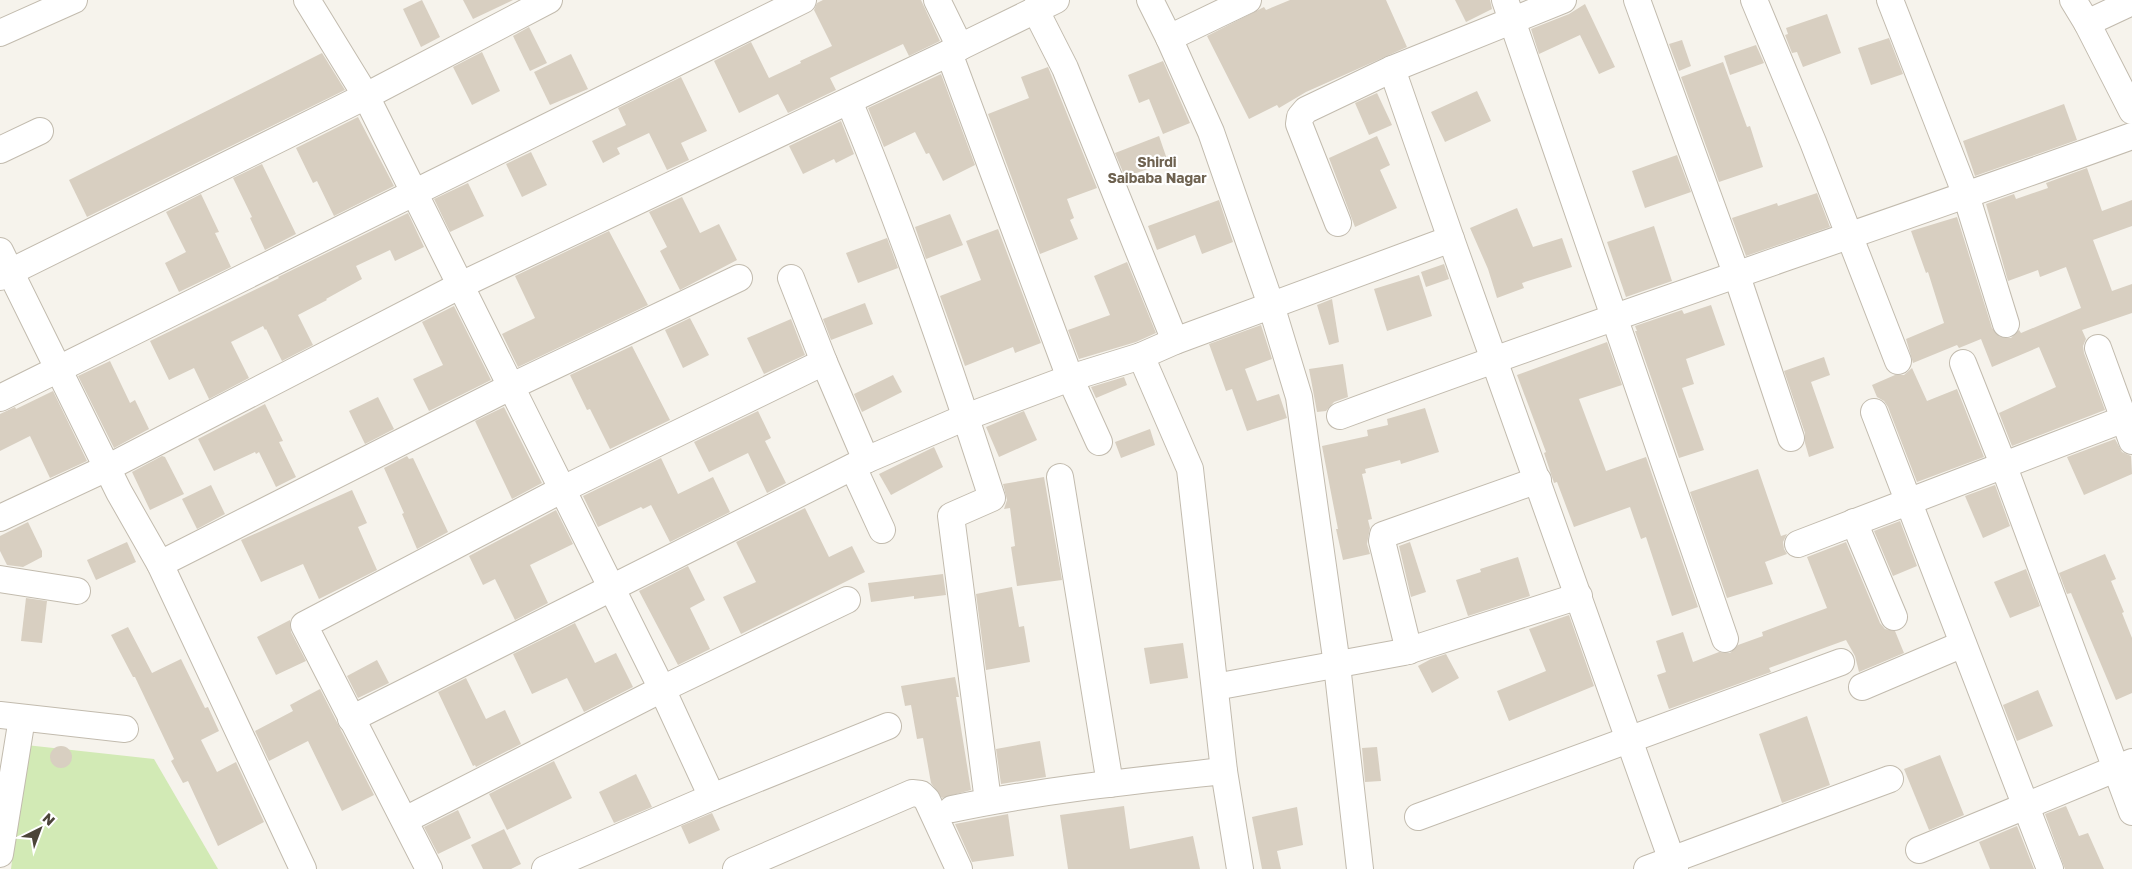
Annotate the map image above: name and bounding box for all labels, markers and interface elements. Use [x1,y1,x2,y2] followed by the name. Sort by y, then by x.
[1107,153,1207,186] district label: Shirdi Saibaba Nagar
[15,804,65,854] north arrow
[39,809,59,829] text: N

